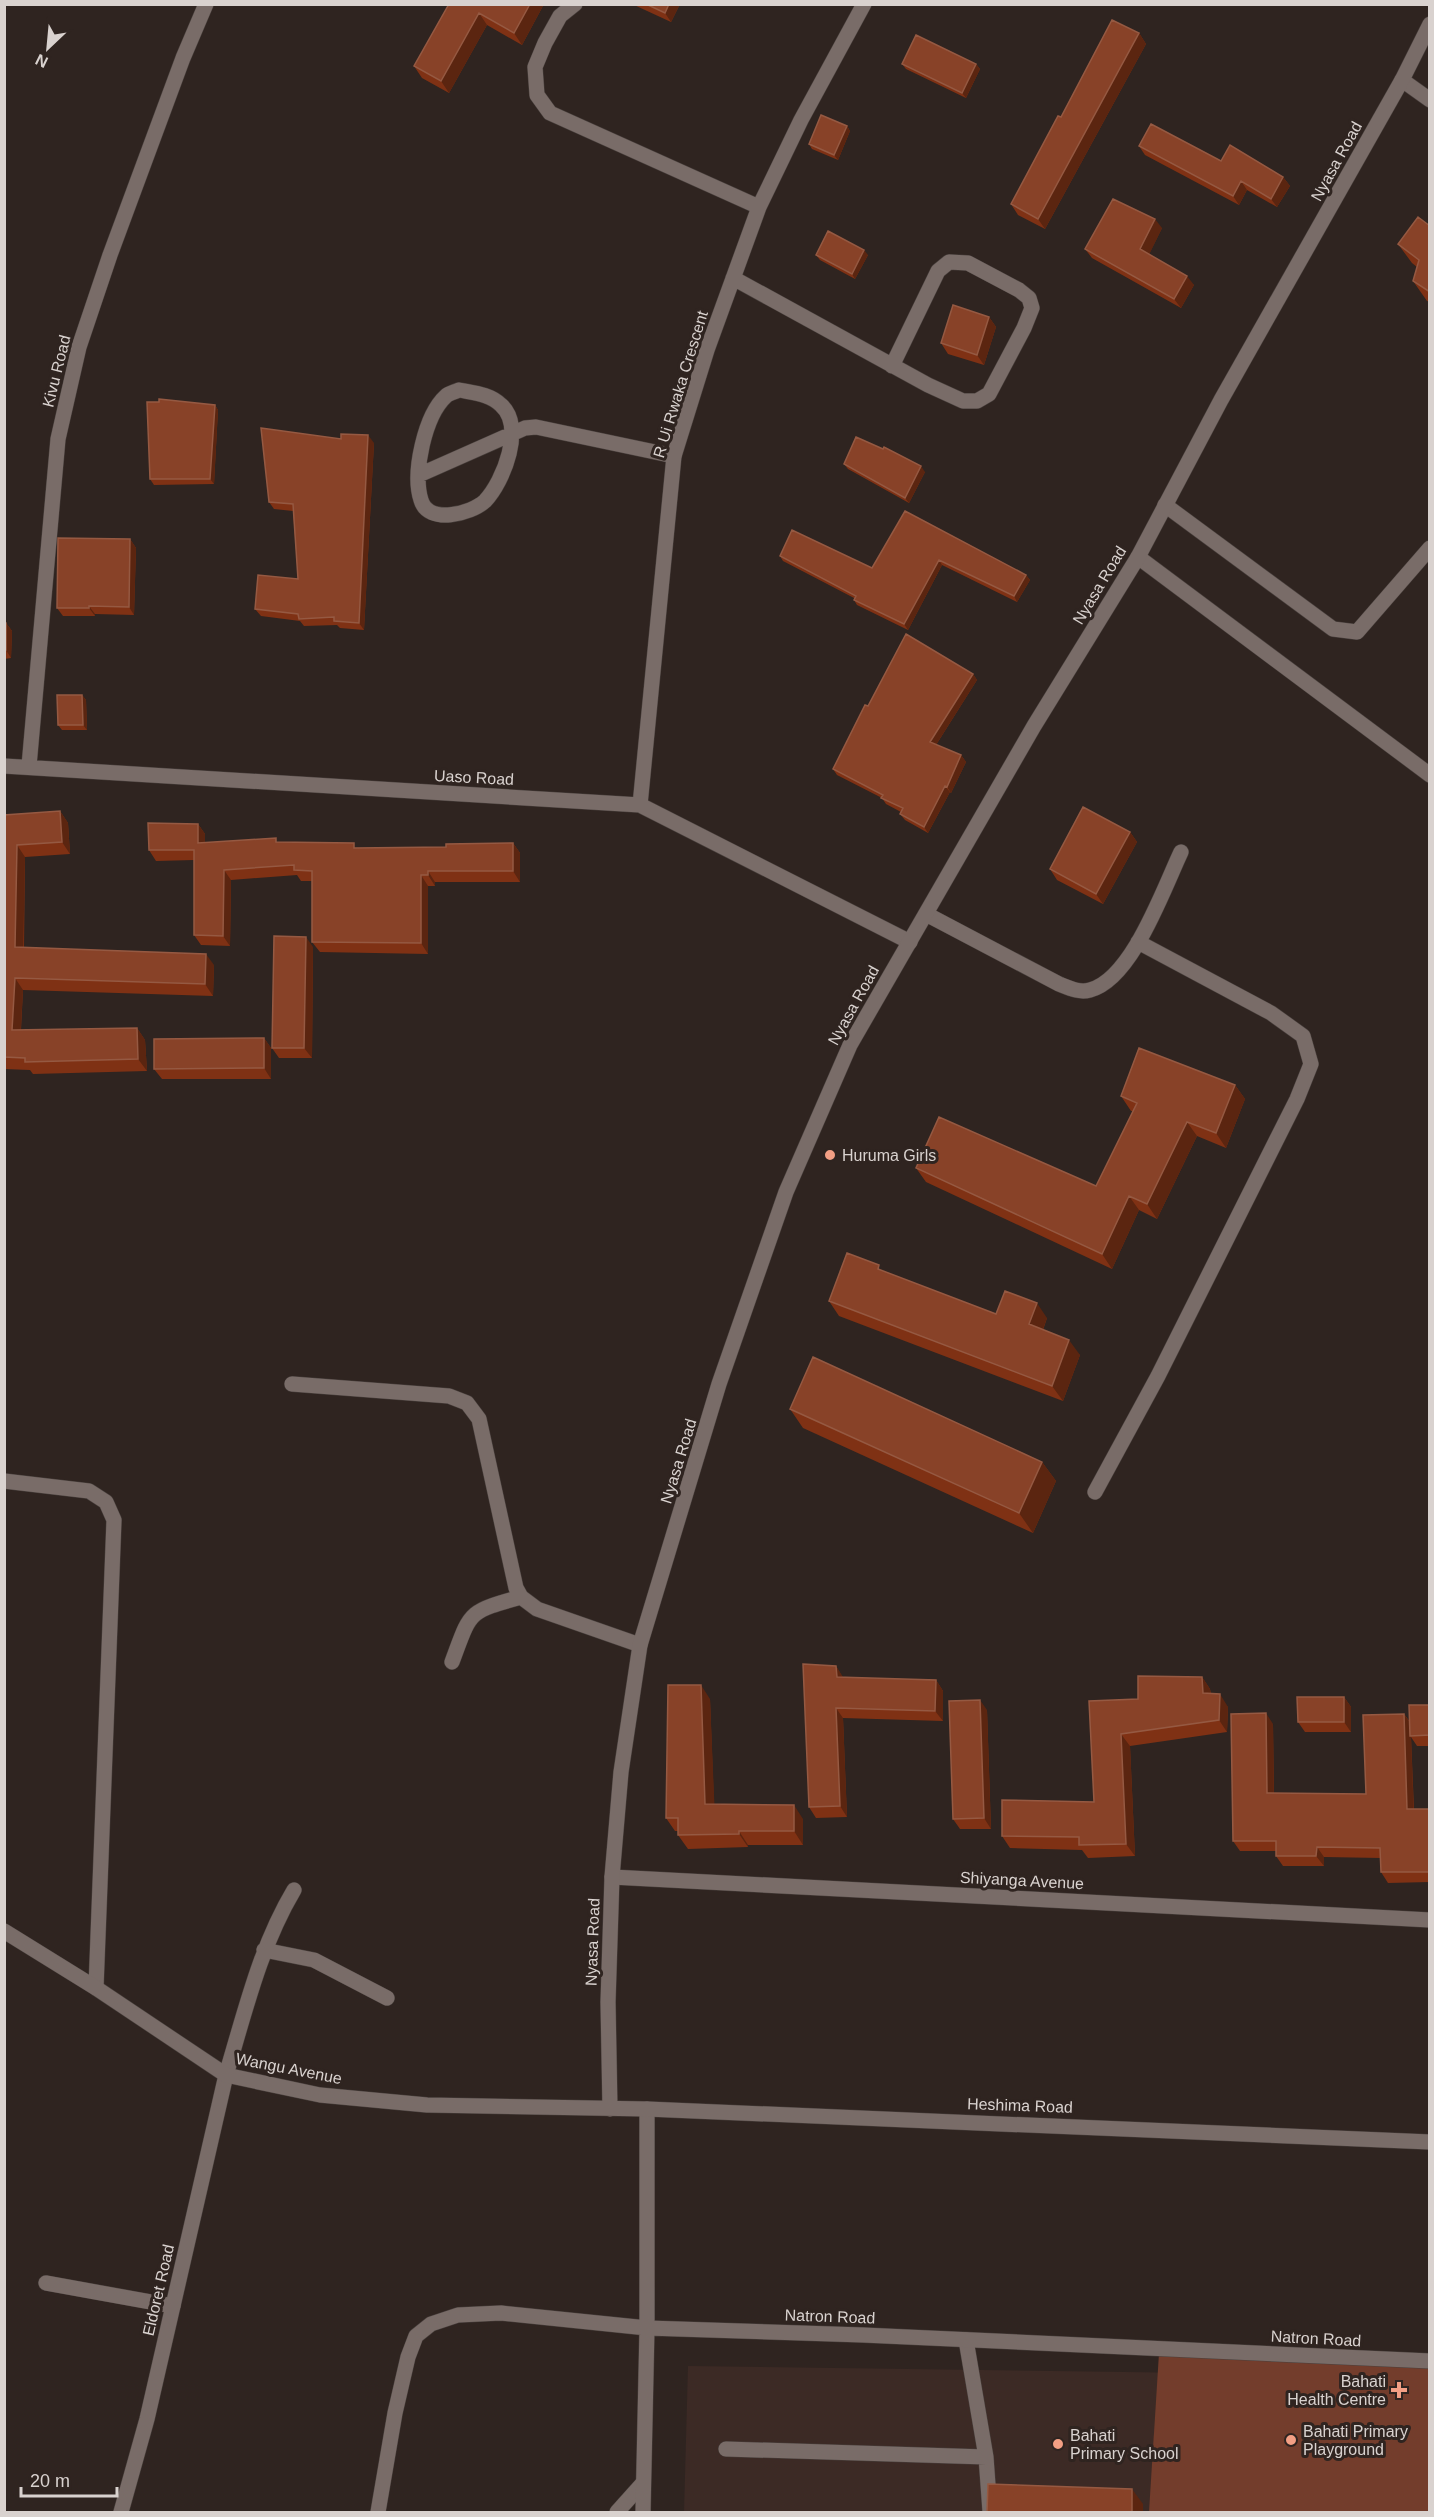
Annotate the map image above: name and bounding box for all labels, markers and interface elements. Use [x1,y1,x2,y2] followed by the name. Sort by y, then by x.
[18,18,78,78] north arrow
[33,51,51,71] text: N
[1308,119,1365,204] street label: Nyasa Road
[650,308,711,460] street label: R Ui Rwaka Crescent
[39,333,74,409] street label: Kivu Road
[1069,543,1129,627] street label: Nyasa Road
[434,767,514,788] street label: Uaso Road
[825,963,882,1048] street label: Nyasa Road
[842,1147,936,1164] place label: Huruma Girls
[823,1148,837,1162] marker: Huruma Girls
[657,1417,699,1506] street label: Nyasa Road
[959,1869,1085,1892] street label: Shiyanga Avenue
[582,1898,603,1986] street label: Nyasa Road
[234,2050,343,2087] street label: Wangu Avenue
[967,2095,1073,2116] street label: Heshima Road
[140,2243,177,2338] street label: Eldoret Road
[784,2306,876,2327] street label: Natron Road
[1270,2328,1362,2349] street label: Natron Road
[1287,2373,1386,2408] place label: Bahati Health Centre
[1390,2381,1408,2399] marker: Bahati Health Centre
[1303,2423,1408,2458] place label: Bahati Primary Playground
[1070,2427,1178,2462] place label: Bahati Primary School
[1284,2433,1298,2447] marker: Bahati Primary Playground
[1051,2437,1065,2451] marker: Bahati Primary School
[21,2460,117,2498] scale bar
[30,2471,70,2491] text: 20 m

